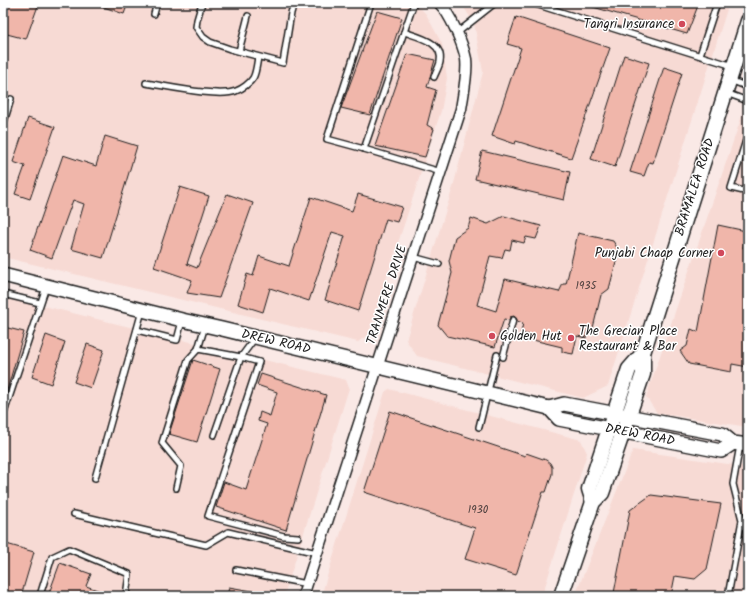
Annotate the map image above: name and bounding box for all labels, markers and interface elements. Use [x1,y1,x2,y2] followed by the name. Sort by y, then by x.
[584,14,674,35] place label: Tangri Insurance
[677,19,687,29] marker: Tangri Insurance
[669,135,721,239] street label: BRAMALEA ROAD
[361,242,413,348] street label: TRANMERE DRIVE
[595,243,714,264] place label: Punjabi Chaap Corner
[716,248,726,258] marker: Punjabi Chaap Corner
[575,277,598,295] house number: 1935
[579,321,677,357] place label: The Grecian Place Restaurant & Bar
[239,324,313,360] street label: DREW ROAD
[500,326,562,347] place label: Golden Hut
[487,331,497,341] marker: Golden Hut
[566,333,576,343] marker: The Grecian Place Restaurant & Bar
[603,418,677,452] street label: DREW ROAD
[468,501,489,519] house number: 1930

